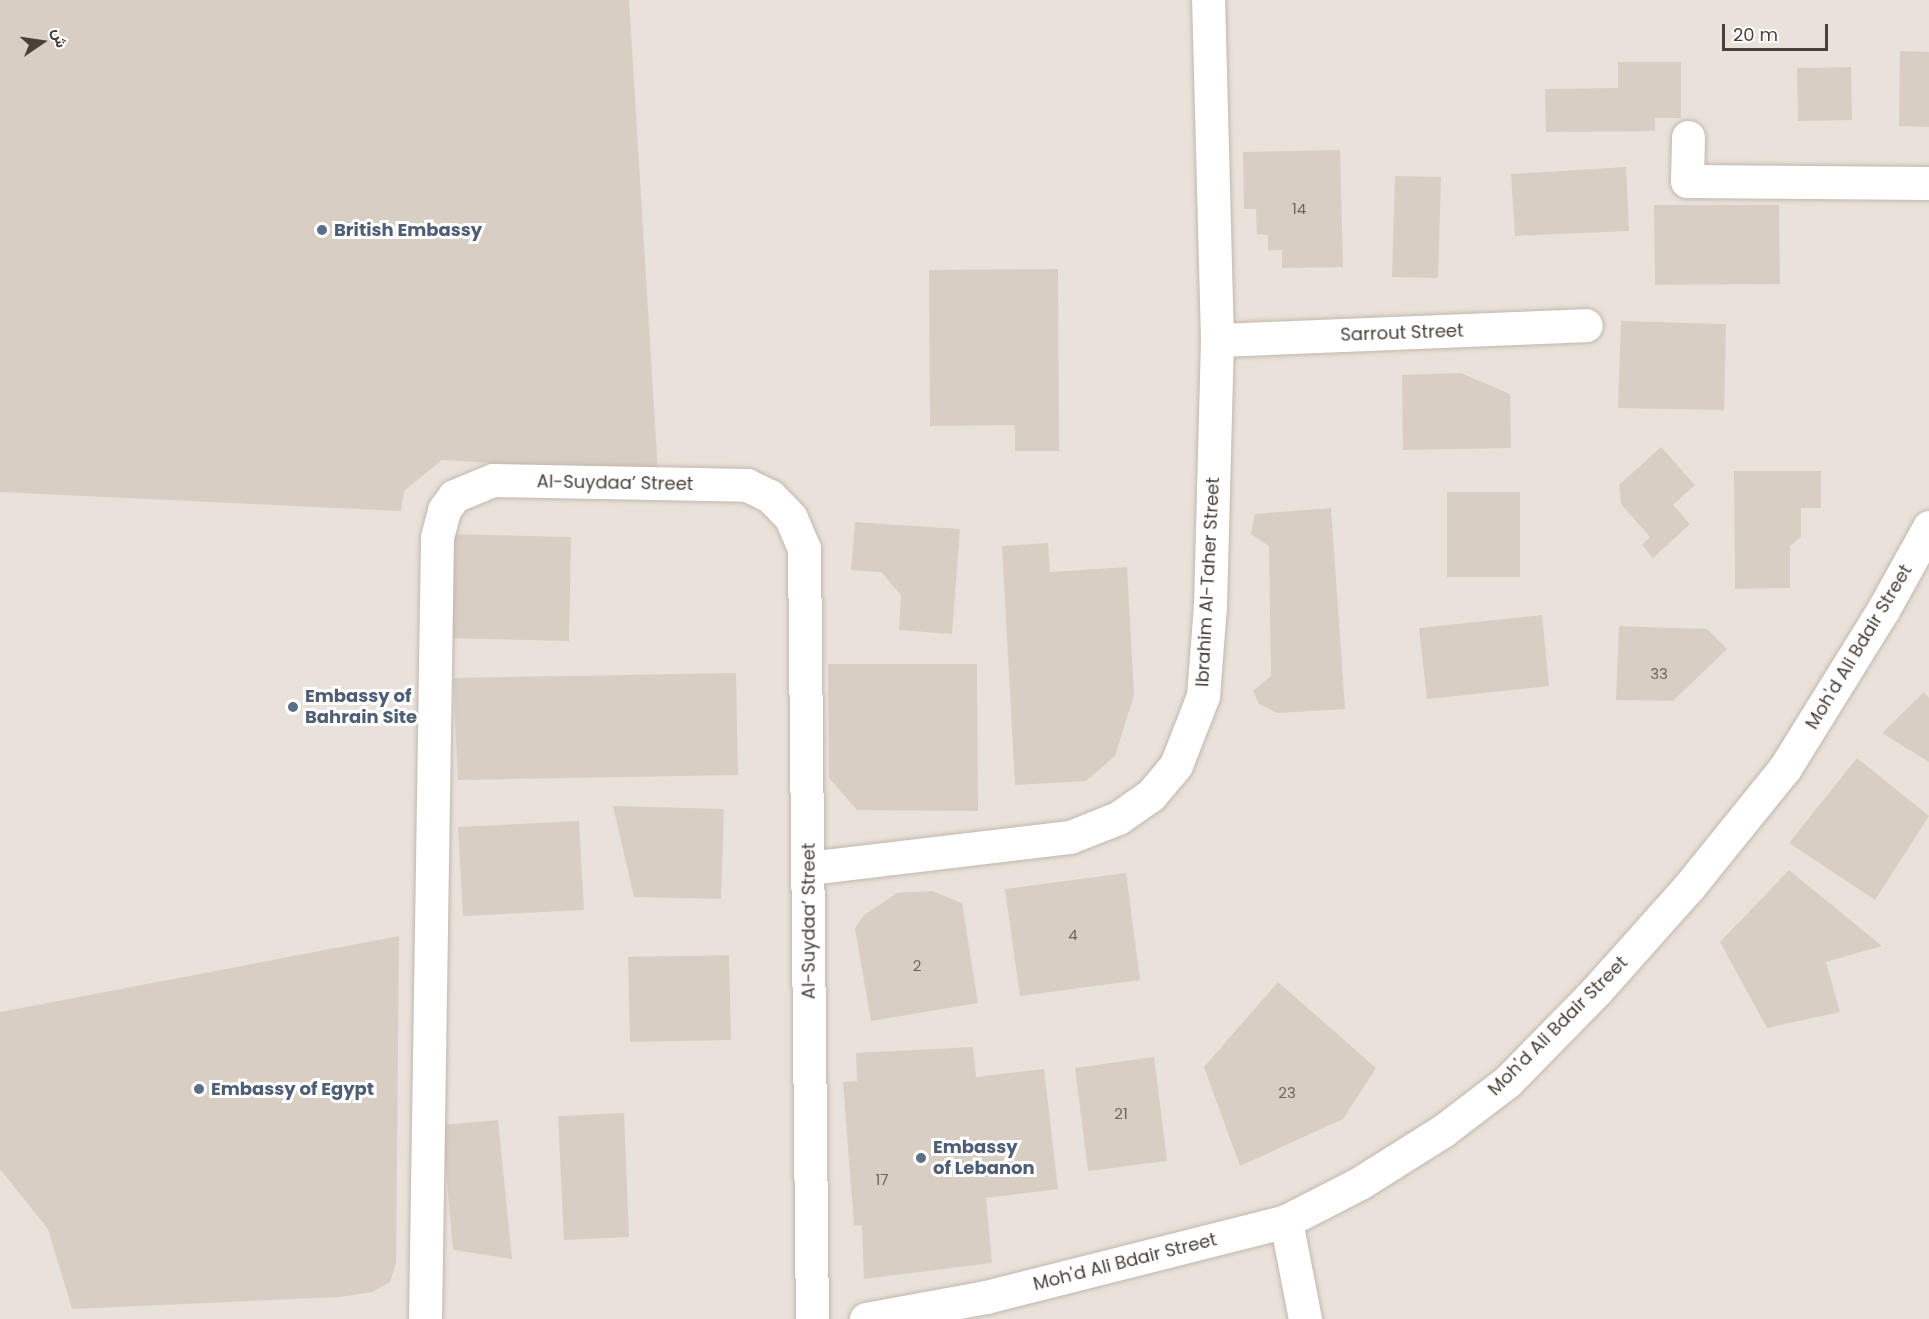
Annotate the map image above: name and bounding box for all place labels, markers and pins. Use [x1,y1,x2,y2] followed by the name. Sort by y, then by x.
[334,219,482,241] place label: British Embassy
[315,223,329,237] marker: British Embassy
[305,686,417,728] place label: Embassy of Bahrain Site
[286,700,300,714] marker: Embassy of Bahrain Site
[211,1078,374,1100] place label: Embassy of Egypt
[192,1082,206,1096] marker: Embassy of Egypt
[933,1137,1035,1180] place label: Embassy of Lebanon
[914,1151,928,1165] marker: Embassy of Lebanon

